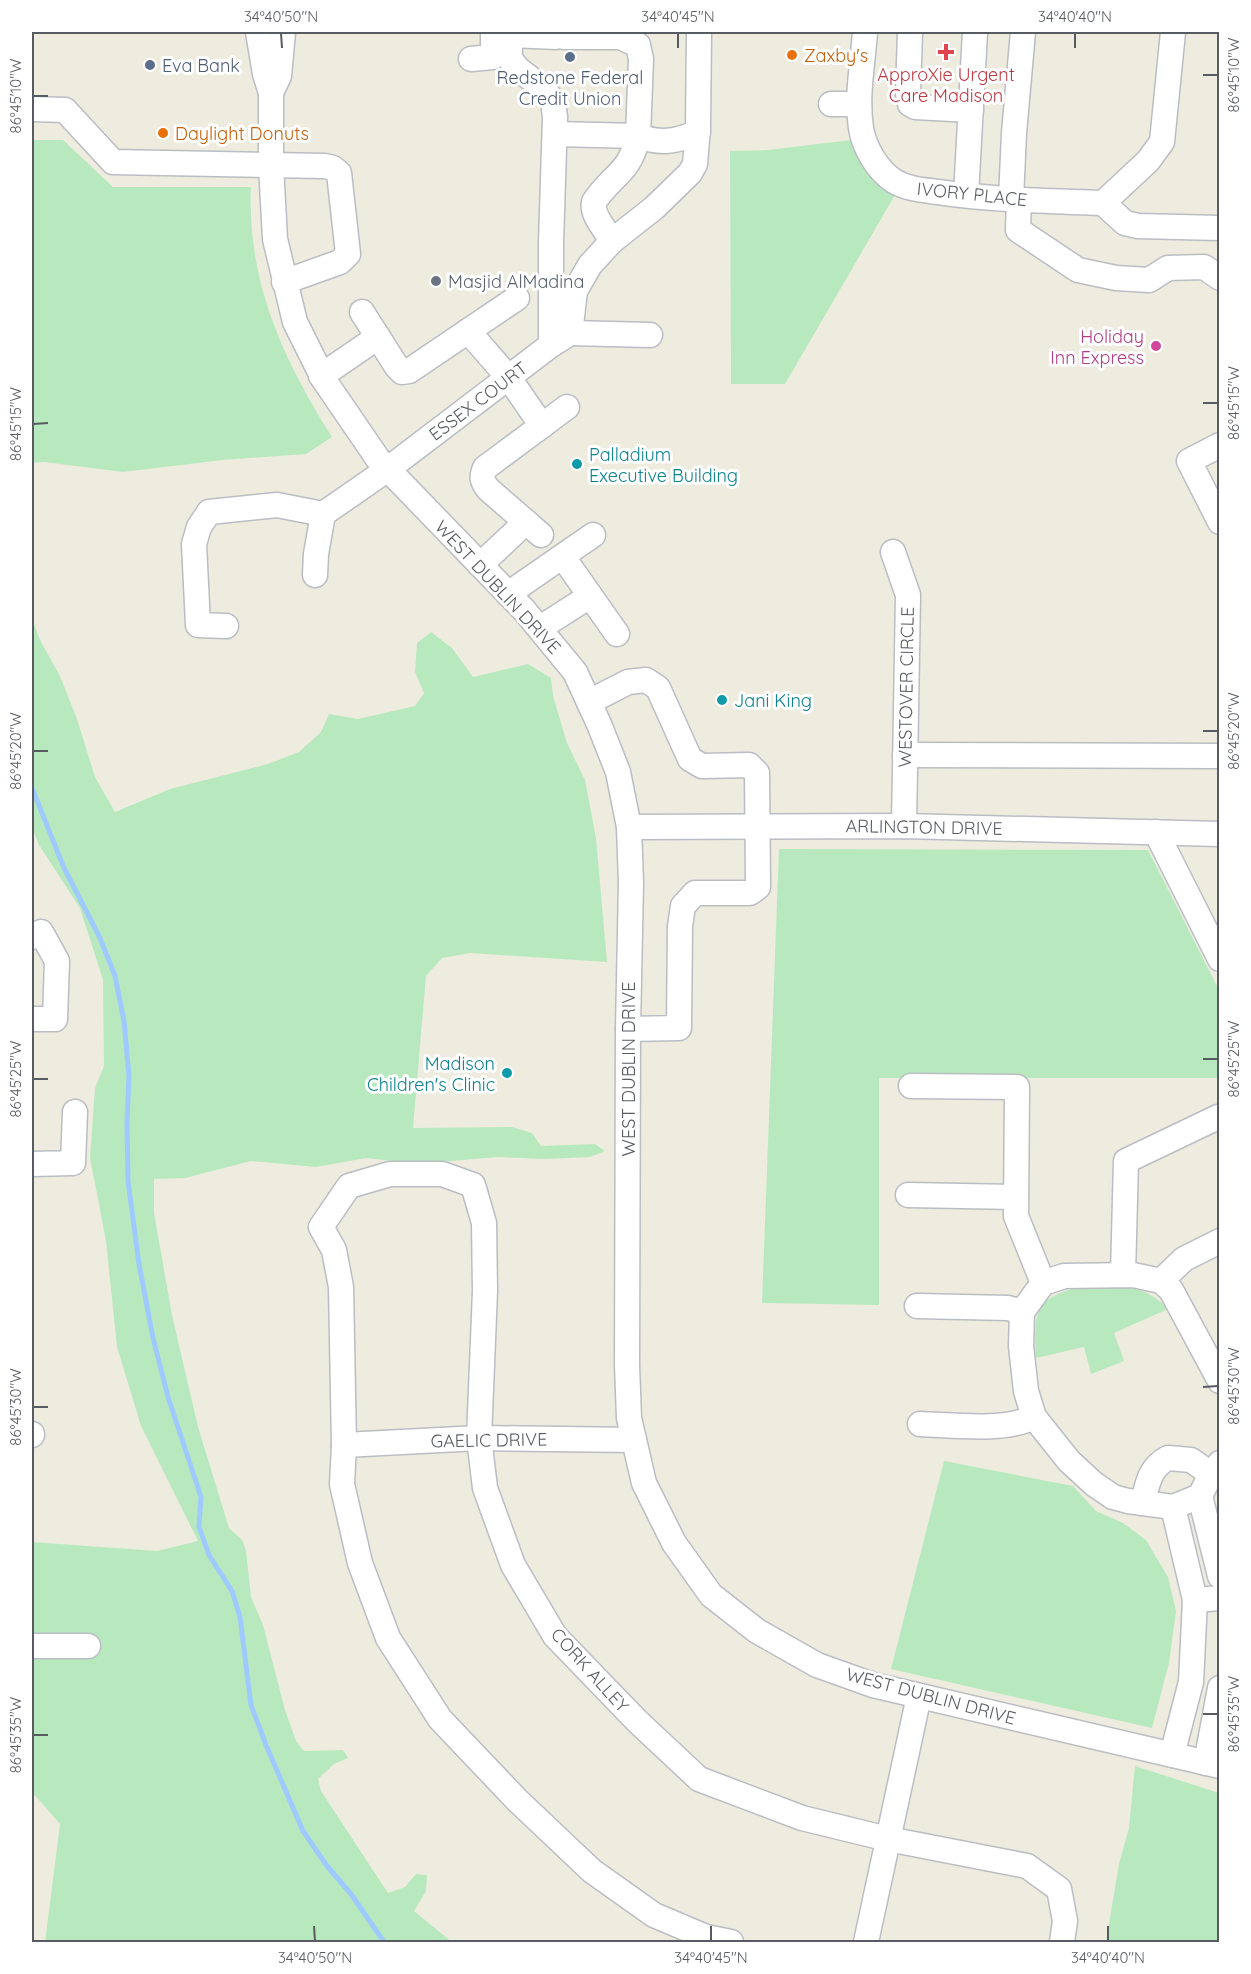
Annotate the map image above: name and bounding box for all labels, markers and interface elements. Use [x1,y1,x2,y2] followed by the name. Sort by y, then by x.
[244,7,318,26] text: 34°40'50"N
[641,7,715,26] text: 34°40'45"N
[1038,7,1112,26] text: 34°40'40"N
[1224,37,1243,112] text: 86°45'10"W
[937,43,955,61] marker: ApproXie Urgent Care Madison
[804,44,868,67] place label: Zaxby's
[785,48,799,62] marker: Zaxby's
[563,50,577,64] marker: Redstone Federal Credit Union
[162,54,240,77] place label: Eva Bank
[6,58,25,133] text: 86°45'10"W
[143,58,157,72] marker: Eva Bank
[877,63,1015,107] place label: ApproXie Urgent Care Madison
[497,66,643,110] place label: Redstone Federal Credit Union
[175,122,309,145] place label: Daylight Donuts
[156,126,170,140] marker: Daylight Donuts
[916,177,1028,211] street label: IVORY PLACE
[448,270,584,293] place label: Masjid AlMadina
[429,274,443,288] marker: Masjid AlMadina
[1050,325,1144,369] place label: Holiday Inn Express
[1149,339,1163,353] marker: Holiday Inn Express
[424,356,532,446] street label: ESSEX COURT
[1224,365,1243,440] text: 86°45'15"W
[6,386,25,461] text: 86°45'15"W
[589,443,738,487] place label: Palladium Executive Building
[570,457,584,471] marker: Palladium Executive Building
[430,515,566,659] street label: WEST DUBLIN DRIVE
[893,606,919,768] street label: WESTOVER CIRCLE
[734,689,812,712] place label: Jani King
[1224,692,1243,770] text: 86°45'20"W
[715,693,729,707] marker: Jani King
[6,712,25,790] text: 86°45'20"W
[845,814,1003,840] street label: ARLINGTON DRIVE
[617,982,640,1156] street label: WEST DUBLIN DRIVE
[1224,1020,1243,1097] text: 86°45'25"W
[6,1040,25,1117] text: 86°45'25"W
[367,1052,495,1096] place label: Madison Children's Clinic
[500,1066,514,1080] marker: Madison Children's Clinic
[1224,1347,1243,1425] text: 86°45'30"W
[6,1368,25,1446] text: 86°45'30"W
[430,1427,548,1453] street label: GAELIC DRIVE
[546,1623,634,1717] street label: CORK ALLEY
[844,1662,1018,1730] street label: WEST DUBLIN DRIVE
[1224,1675,1243,1752] text: 86°45'35"W
[6,1696,25,1773] text: 86°45'35"W
[278,1948,352,1967] text: 34°40'50"N
[674,1948,748,1967] text: 34°40'45"N
[1071,1948,1145,1967] text: 34°40'40"N

